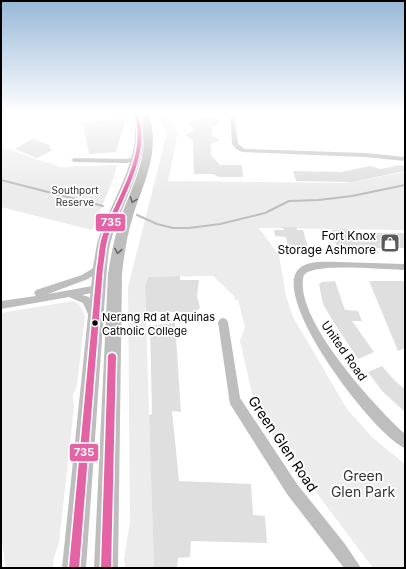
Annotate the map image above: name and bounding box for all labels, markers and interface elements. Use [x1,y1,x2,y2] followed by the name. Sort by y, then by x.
[52,184,99,208] park label: Southport Reserve
[130,196,138,203] one-way arrow
[95,213,126,232] line badge: 735
[101,215,121,229] text: 735
[278,228,376,257] place label: Fort Knox Storage Ashmore
[379,232,401,254] shop icon: Fort Knox Storage Ashmore
[115,248,123,254] one-way arrow
[102,310,215,338] place label: Nerang Rd at Aquinas Catholic College
[90,318,100,328] marker: Nerang Rd at Aquinas Catholic College
[318,318,370,383] street label: United Road
[245,393,322,495] street label: Green Glen Road
[69,443,99,462] line badge: 735
[74,445,94,459] text: 735
[331,467,395,500] park label: Green Glen Park

